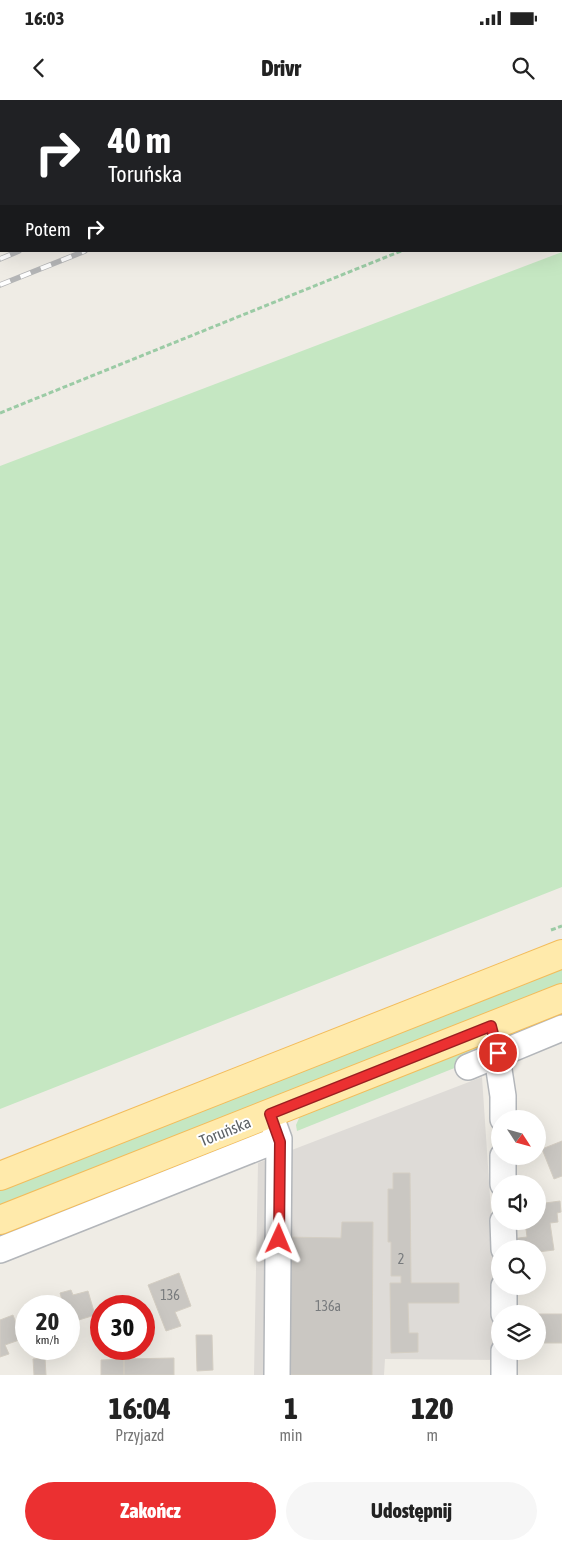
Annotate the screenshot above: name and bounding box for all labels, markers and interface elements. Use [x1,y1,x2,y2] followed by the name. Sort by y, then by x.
[25,7,64,29] text: 16:03
[25,54,53,82] icon: back
[509,54,537,82] icon: search
[261,55,301,81] text: Drivr
[25,120,90,185] icon: right
[108,120,171,160] text: 40 m
[108,161,182,187] text: Toruńska
[81,215,109,243] icon: right
[25,218,71,240] text: Potem
[477,1032,519,1074] pin
[484,1039,512,1067] icon: arrive
[491,1110,546,1165] north arrow
[491,1110,546,1360] map controls
[197,1113,253,1149] street label: Toruńska
[491,1175,546,1230] button: sound
[252,1212,304,1264] position arrow
[491,1240,546,1295] button: search
[398,1251,404,1267] house number: 2
[160,1287,180,1303] house number: 136
[90,1295,155,1360] speed limit sign: 30
[315,1298,341,1314] house number: 136a
[491,1305,546,1360] button: layers
[36,1307,59,1335] text: 20
[36,1333,59,1347] text: km/h
[109,1391,171,1425] text: 16:04
[284,1391,298,1425] text: 1
[411,1391,453,1425] text: 120
[115,1426,164,1444] text: Przyjazd
[280,1426,303,1444] text: min
[426,1426,438,1444] text: m
[25,1482,276,1540] button: Zakończ
[286,1482,537,1540] button: Udostępnij

